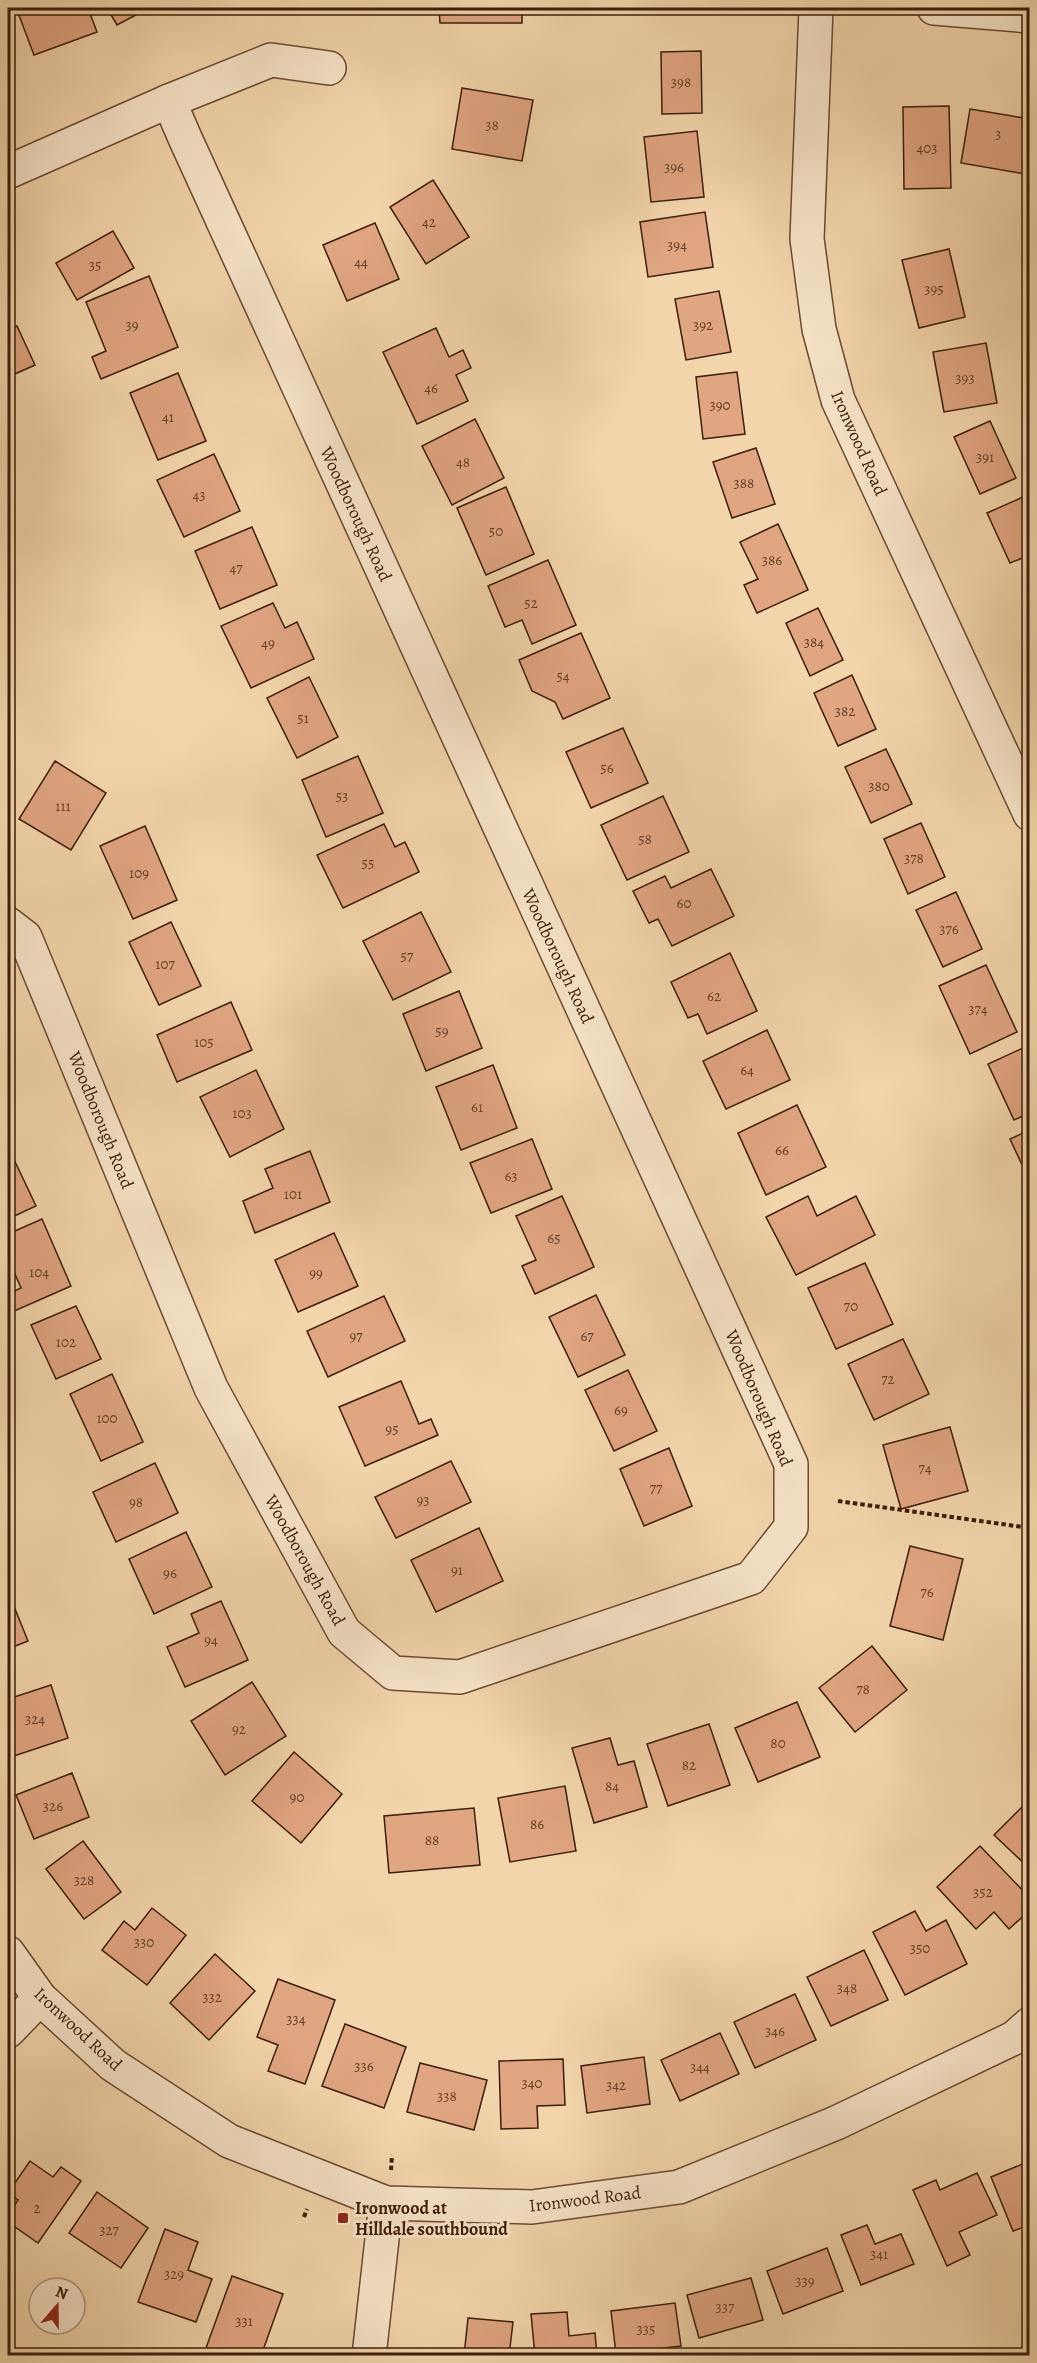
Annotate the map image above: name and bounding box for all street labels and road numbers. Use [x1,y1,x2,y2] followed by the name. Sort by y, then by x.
[825,387,893,500] street label: Ironwood Road
[314,442,398,586] street label: Woodborough Road
[516,884,600,1028] street label: Woodborough Road
[62,1047,140,1193] street label: Woodborough Road
[719,1325,799,1470] street label: Woodborough Road
[259,1489,351,1630] street label: Woodborough Road
[29,1982,128,2076] street label: Ironwood Road
[528,2180,643,2218] street label: Ironwood Road

